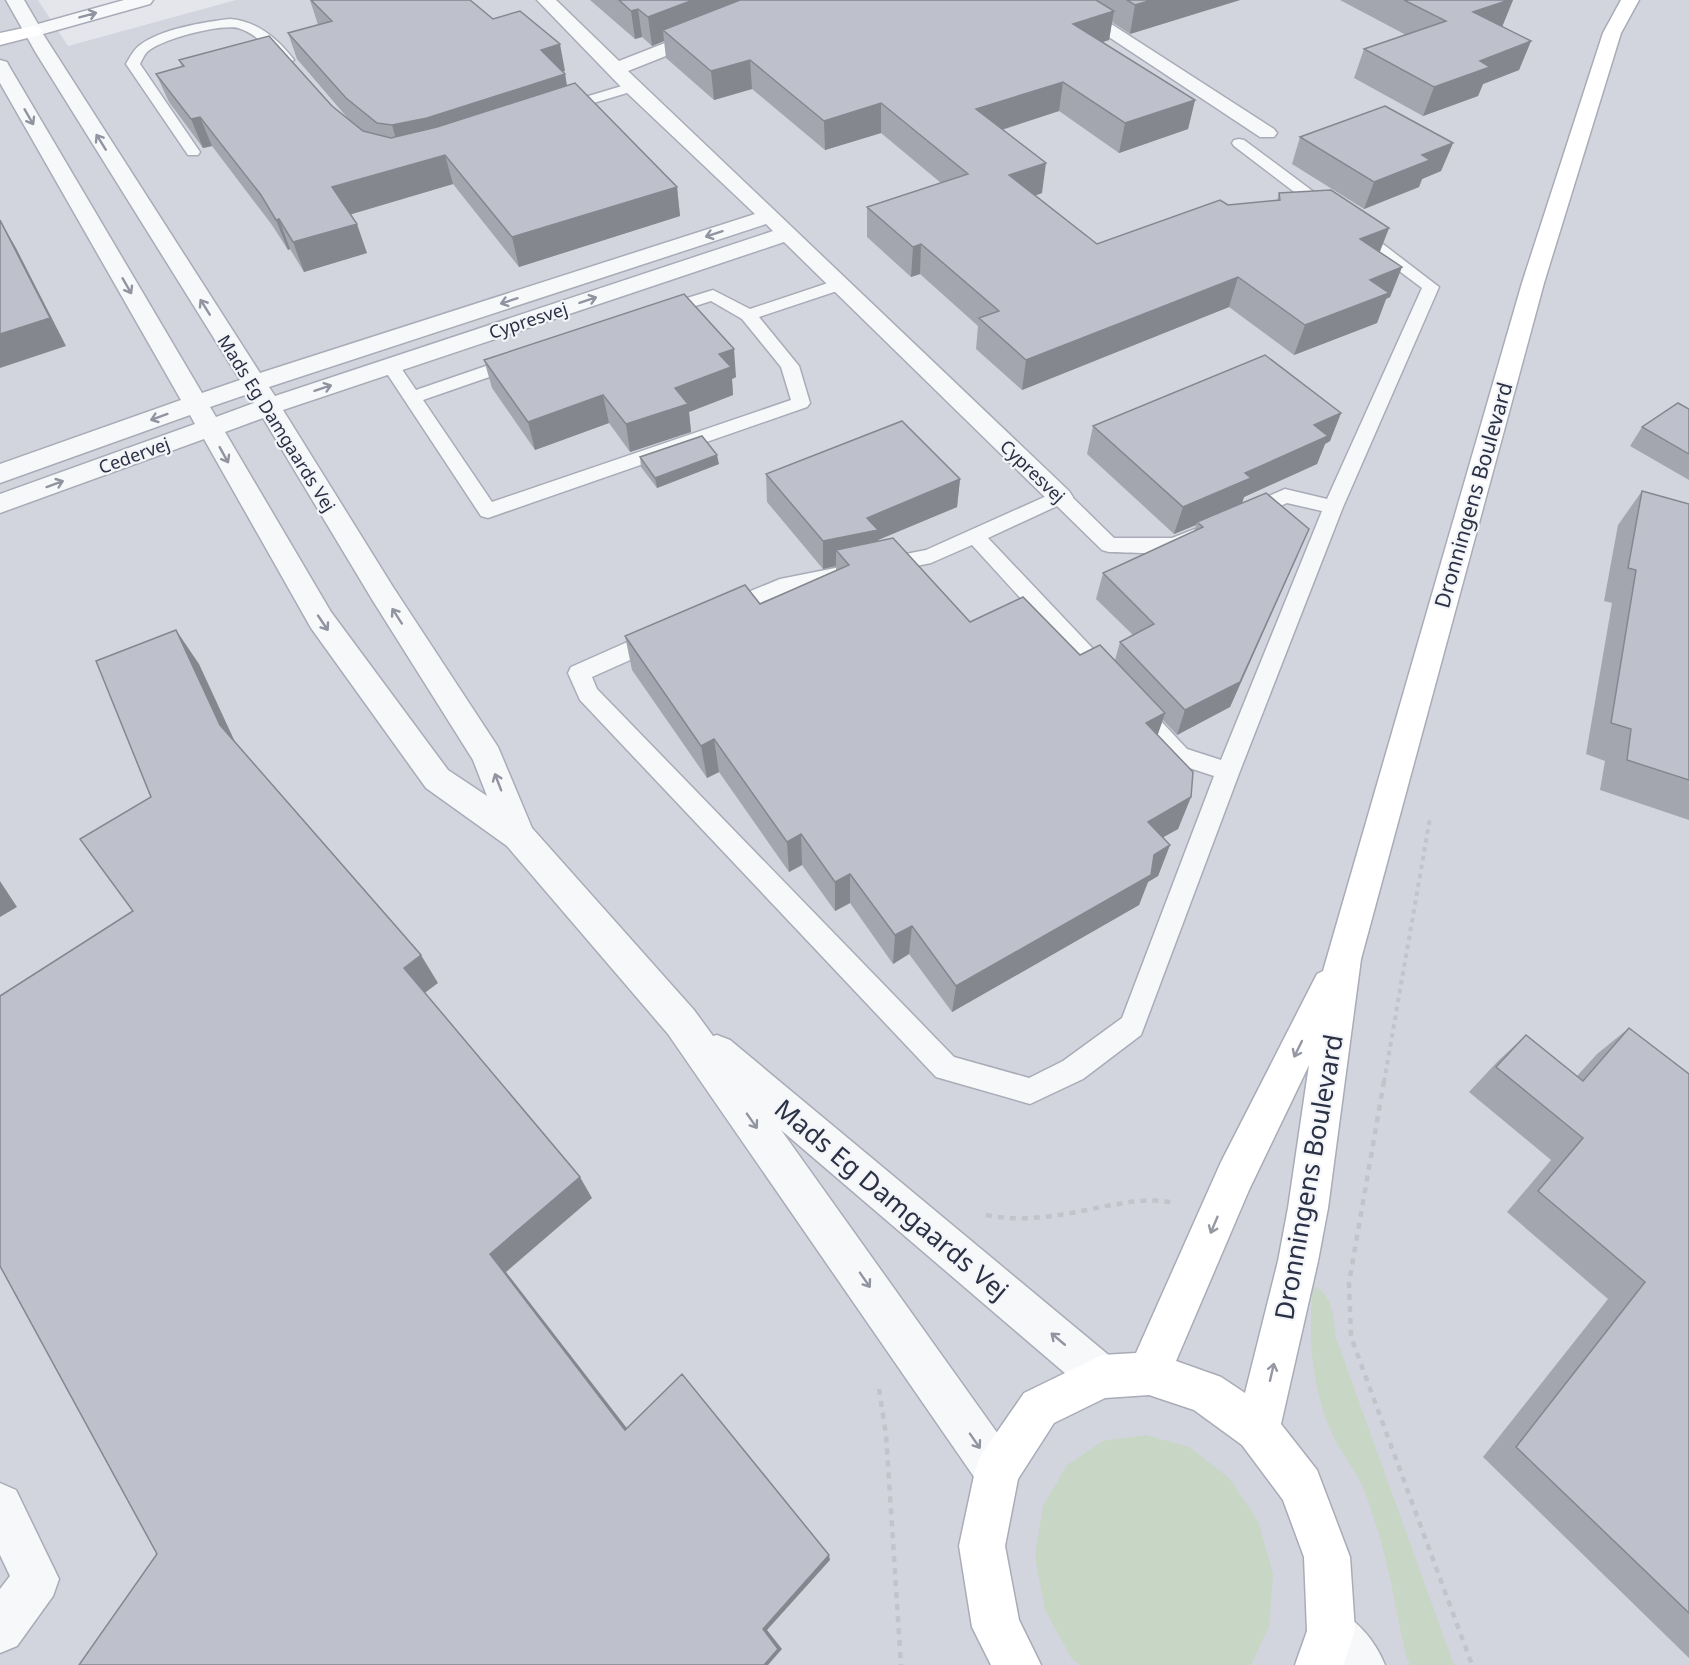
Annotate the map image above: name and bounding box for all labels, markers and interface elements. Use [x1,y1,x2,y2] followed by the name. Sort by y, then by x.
[79,9,98,20] one-way arrow
[23,108,35,125] one-way arrow
[95,134,107,151] one-way arrow
[705,229,724,240] one-way arrow
[121,277,133,294] one-way arrow
[578,294,597,305] one-way arrow
[486,296,570,344] street label: Cypresvej
[500,296,519,307] one-way arrow
[199,299,211,316] one-way arrow
[213,330,341,516] street label: Mads Eg Damgaards Vej
[1427,379,1519,611] street label: Dronningens Boulevard
[313,382,332,393] one-way arrow
[150,412,169,423] one-way arrow
[95,431,173,479] street label: Cedervej
[995,434,1071,508] street label: Cypresvej
[218,446,230,463] one-way arrow
[45,477,64,488] one-way arrow
[390,607,403,624] one-way arrow
[317,614,329,630] one-way arrow
[491,773,502,792] one-way arrow
[1265,1031,1351,1323] street label: Dronningens Boulevard
[1292,1039,1303,1057] one-way arrow
[767,1090,1017,1308] street label: Mads Eg Damgaards Vej
[746,1113,758,1129] one-way arrow
[1208,1215,1219,1233] one-way arrow
[858,1272,871,1289] one-way arrow
[1051,1332,1066,1346] one-way arrow
[1266,1363,1278,1382] one-way arrow
[969,1432,981,1448] one-way arrow

